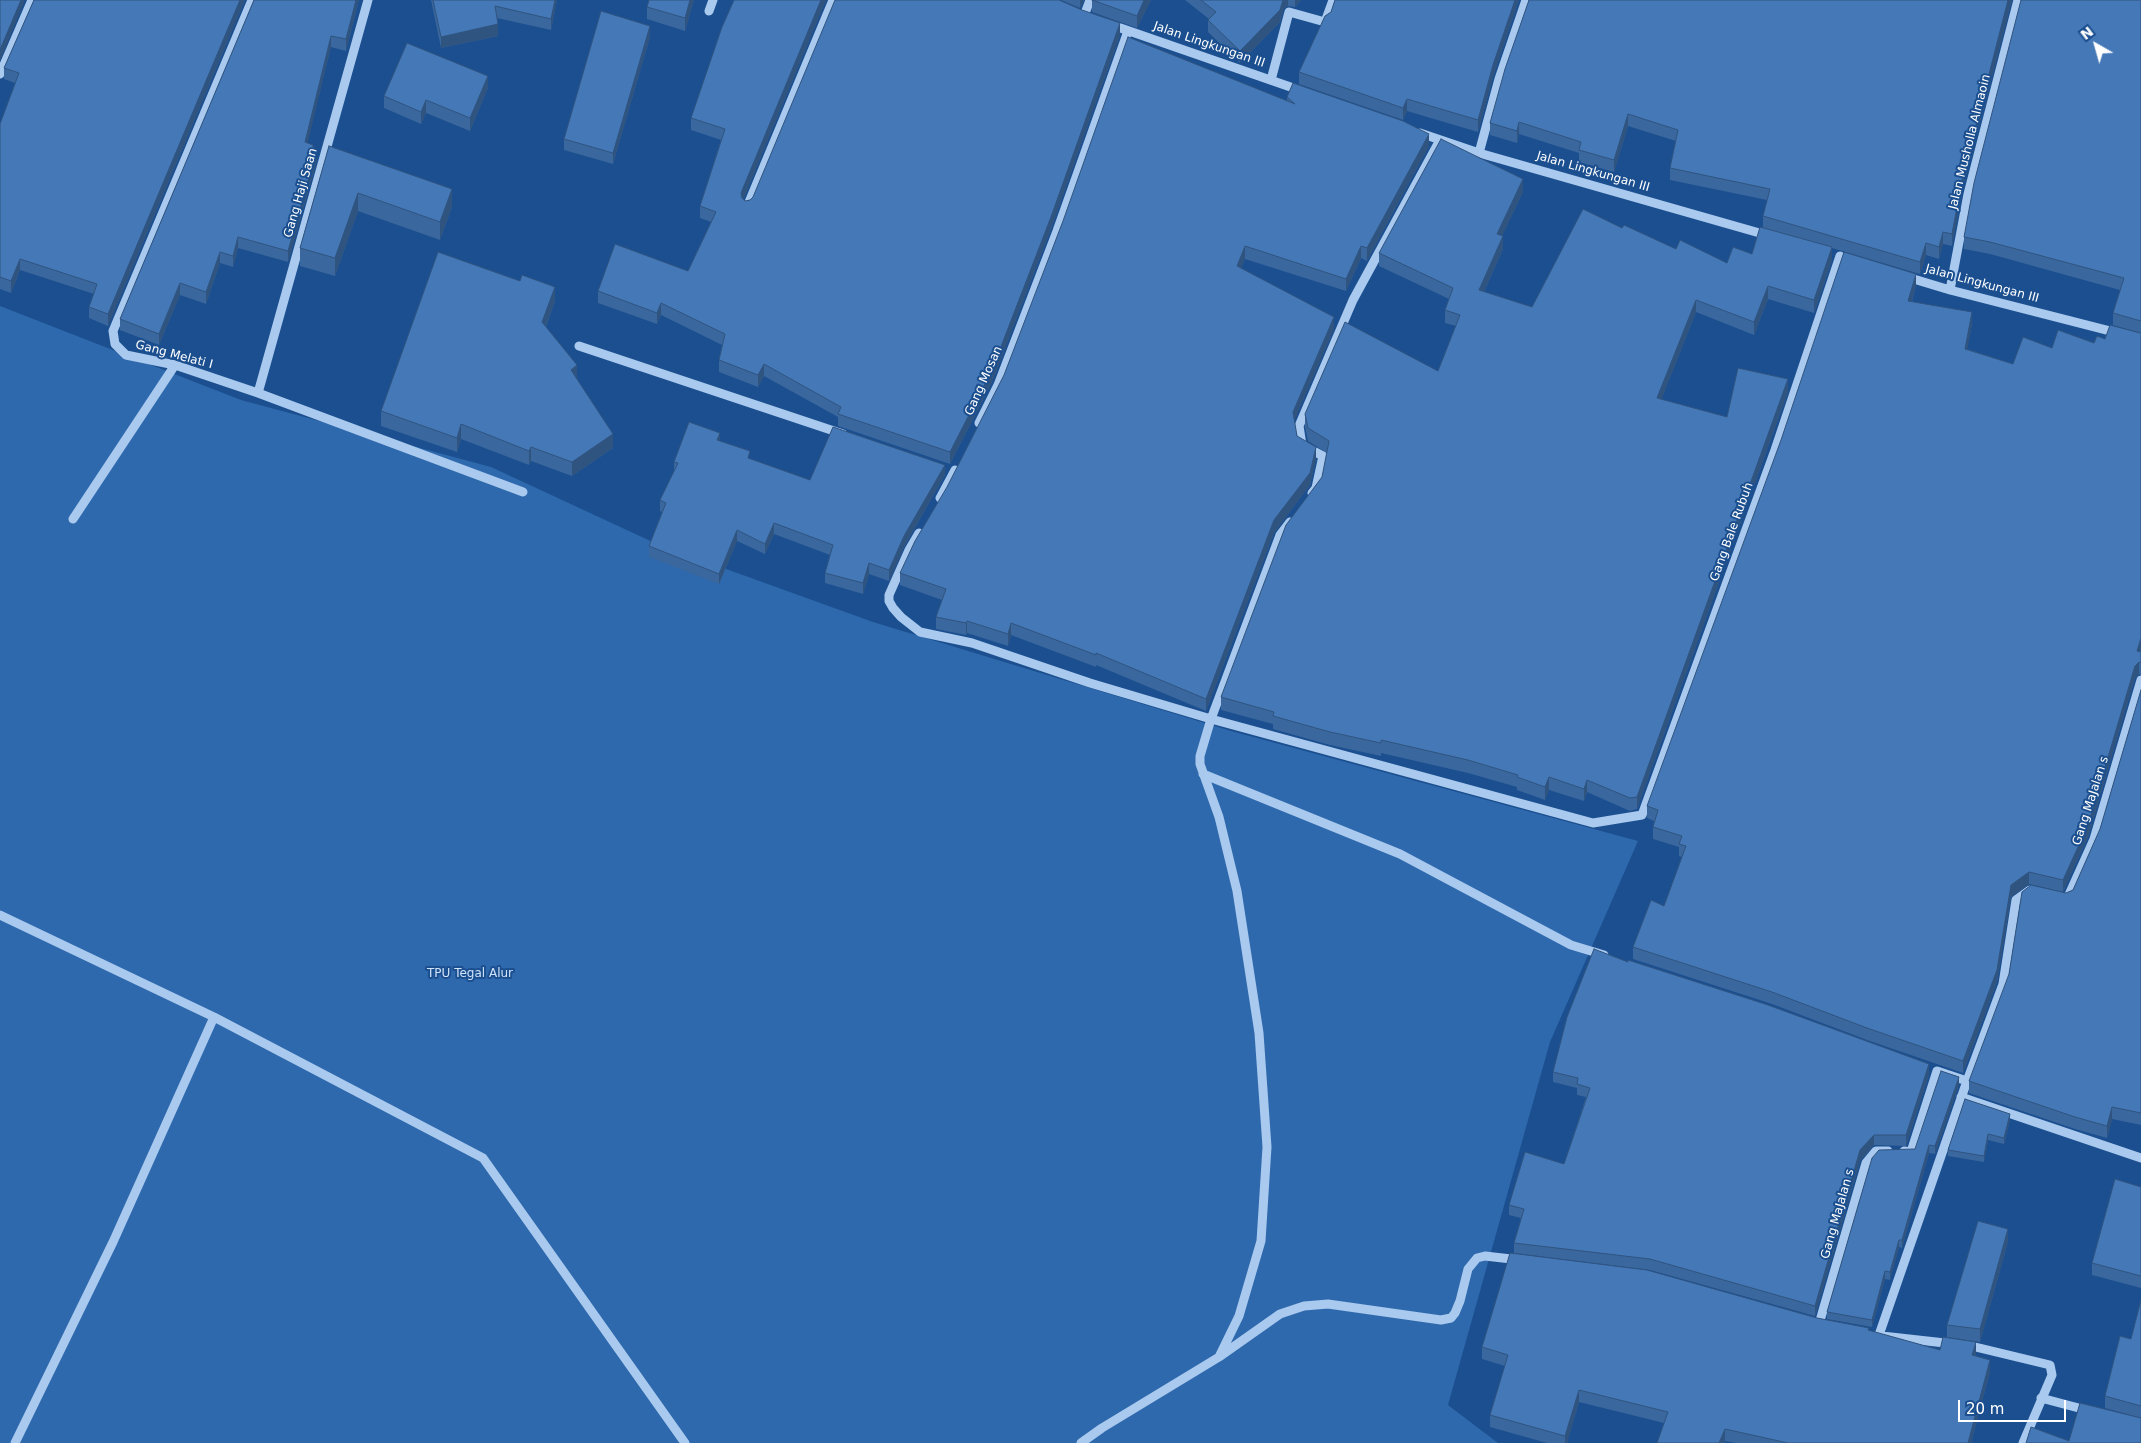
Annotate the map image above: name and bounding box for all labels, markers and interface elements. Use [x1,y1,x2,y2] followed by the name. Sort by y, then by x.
[1151,19,1267,71] street label: Jalan Lingkungan III
[2071,20,2121,70] north arrow
[2077,23,2096,43] text: N
[1946,73,1994,211] street label: Jalan Musholla Almaoin
[281,147,321,239] street label: Gang Haji Saan
[1535,149,1651,195] street label: Jalan Lingkungan III
[1924,262,2040,306] street label: Jalan Lingkungan III
[134,338,214,372] street label: Gang Melati I
[962,344,1006,418] street label: Gang Mosan
[1707,481,1757,583] street label: Gang Bale Rubuh
[2070,755,2112,847] street label: Gang MaJalan s
[427,967,513,981] park label: TPU Tegal Alur
[1818,1167,1858,1261] street label: Gang MaJalan s
[1961,1390,2068,1422] scale bar
[1966,1400,2004,1418] text: 20 m

